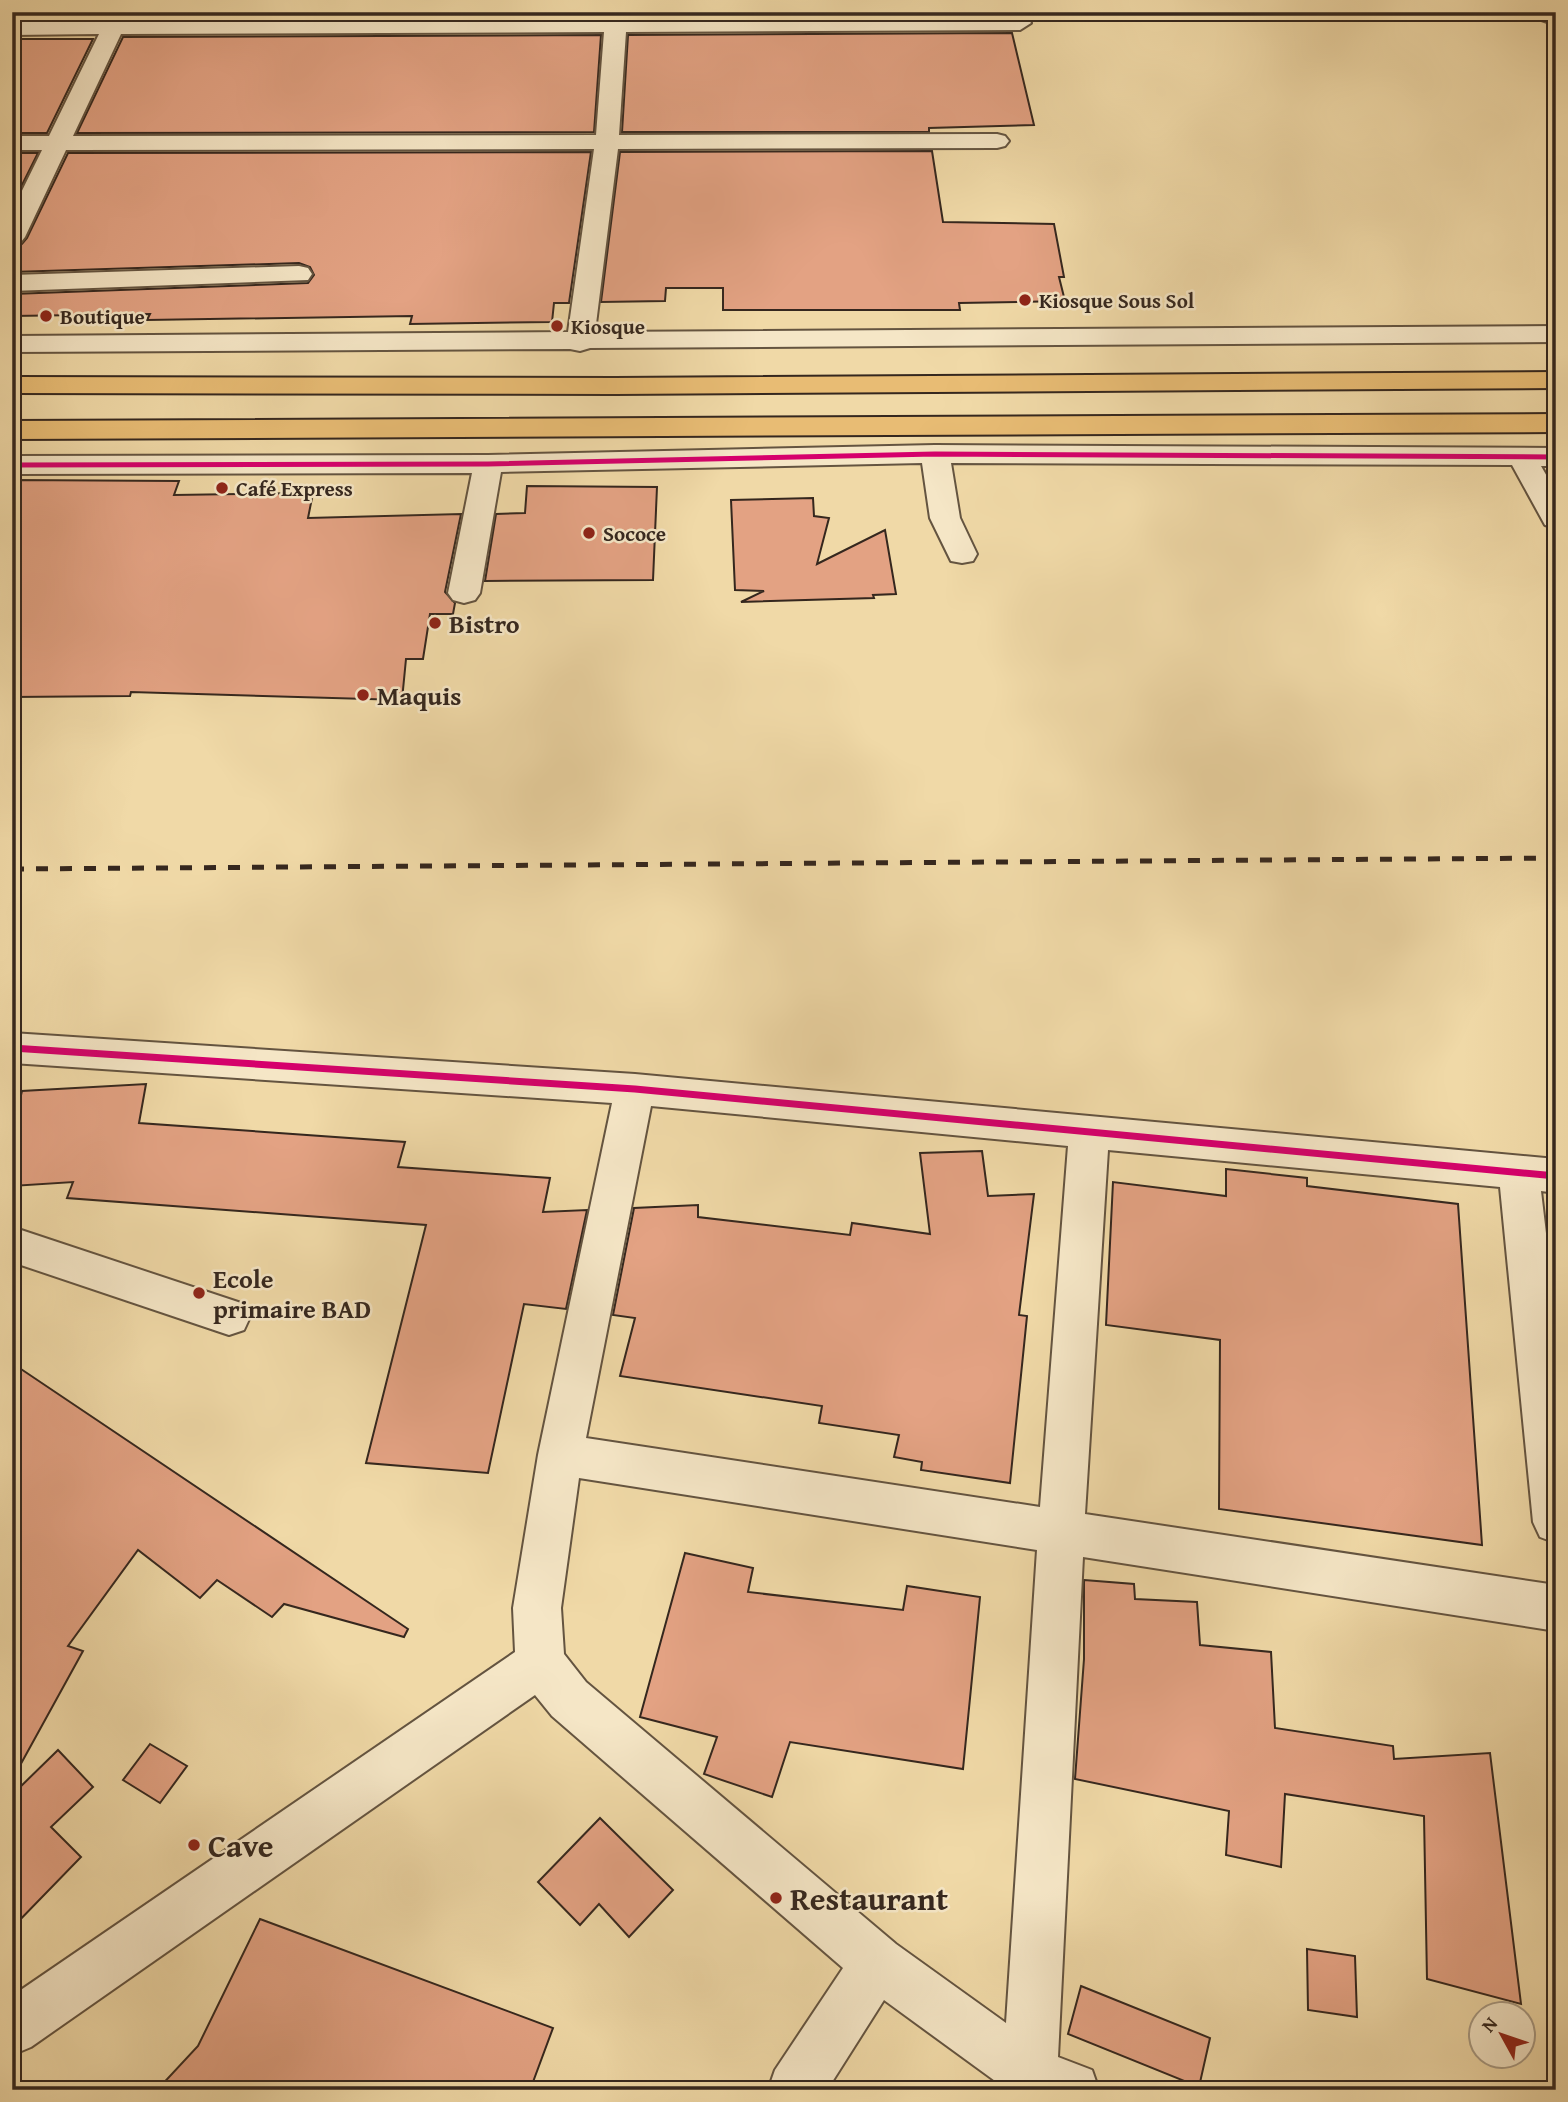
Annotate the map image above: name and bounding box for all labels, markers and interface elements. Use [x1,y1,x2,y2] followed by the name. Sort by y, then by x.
[1039,285,1195,316] place label: Kiosque Sous Sol
[1017,292,1033,308] marker: Kiosque Sous Sol
[60,301,145,332] place label: Boutique
[38,308,54,324] marker: Boutique
[571,311,645,342] place label: Kiosque
[549,318,565,334] marker: Kiosque
[236,473,353,504] place label: Café Express
[214,480,230,496] marker: Café Express
[603,518,666,549] place label: Sococe
[581,525,597,541] marker: Sococe
[449,604,520,643] place label: Bistro
[427,615,443,631] marker: Bistro
[377,676,461,715] place label: Maquis
[355,687,371,703] marker: Maquis
[213,1259,371,1328] place label: Ecole primaire BAD
[191,1285,207,1301] marker: Ecole primaire BAD
[208,1822,273,1869] place label: Cave
[186,1837,202,1853] marker: Cave
[790,1875,948,1922] place label: Restaurant
[768,1890,784,1906] marker: Restaurant
[1466,2000,1536,2070] north arrow
[1474,2010,1504,2038] text: N

